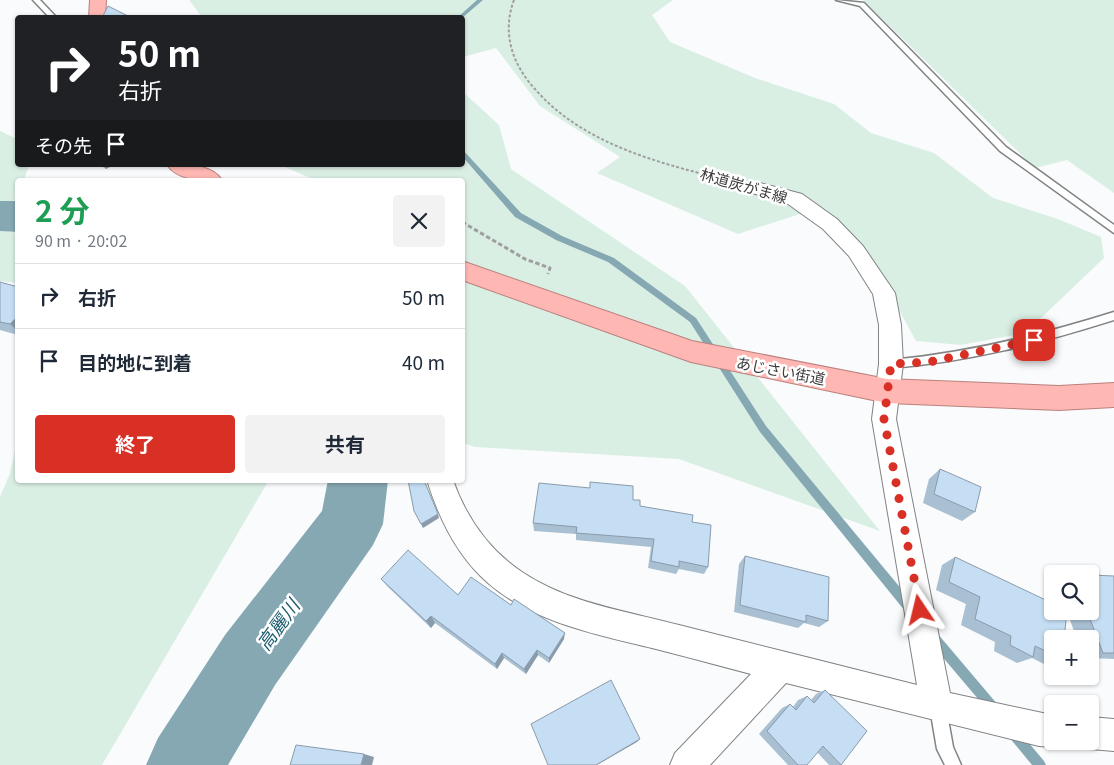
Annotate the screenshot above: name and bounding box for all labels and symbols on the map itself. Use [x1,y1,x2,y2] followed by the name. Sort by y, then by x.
[698,163,790,207] street label: 林道炭がま線
[1013,319,1055,361] pin
[735,351,827,389] street label: あじさい街道
[893,583,945,635] position arrow
[249,591,306,655] water label: 高麗川

